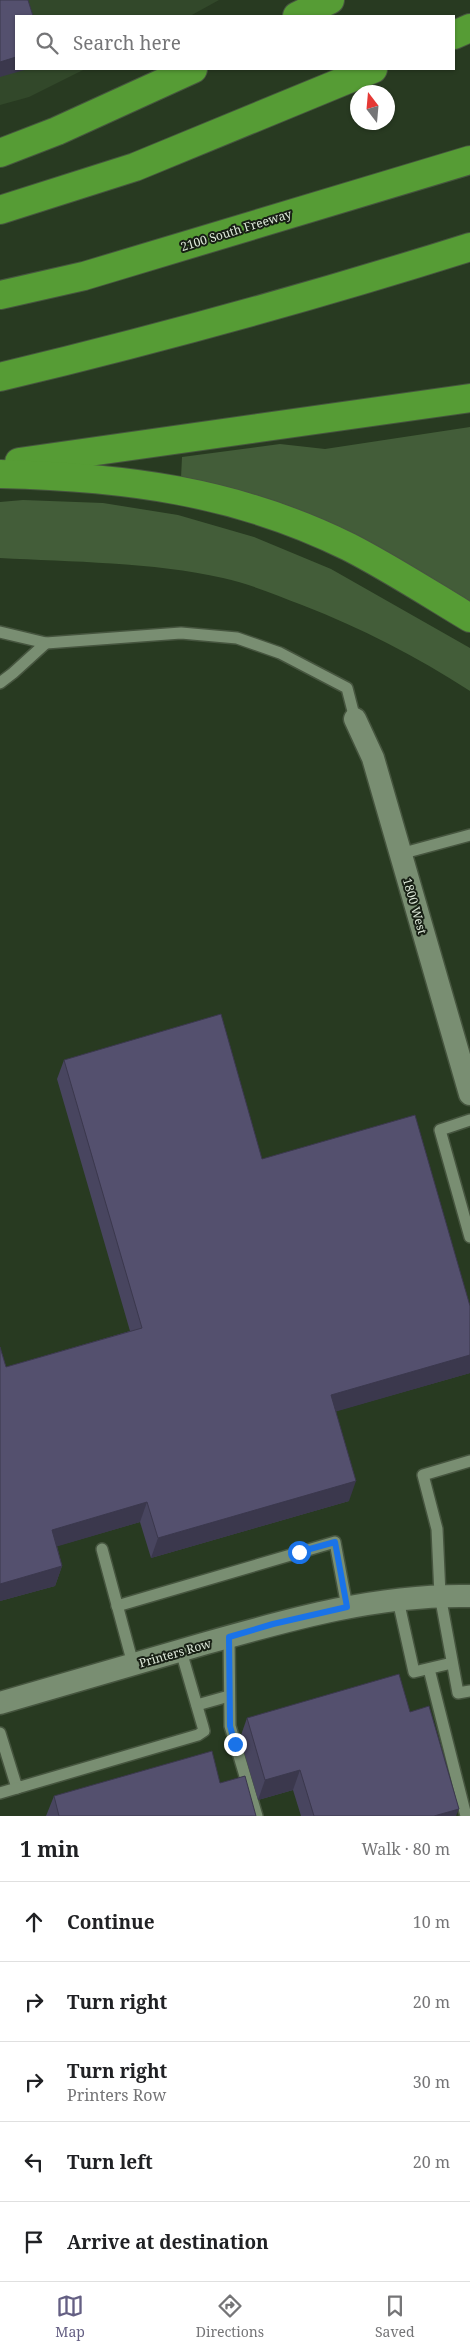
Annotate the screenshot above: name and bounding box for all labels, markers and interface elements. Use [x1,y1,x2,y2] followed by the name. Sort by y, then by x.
[15,15,455,70] search box
[33,29,61,57] icon: search
[73,30,181,56] text: Search here
[350,85,395,130] north arrow
[178,205,294,255] street label: 2100 South Freeway
[399,876,431,936] street label: 1800 West
[288,1541,311,1564] route start
[137,1634,214,1671] street label: Printers Row
[224,1733,247,1756] route end
[20,1835,79,1863] text: 1 min
[362,1838,450,1860] text: Walk · 80 m
[20,1908,48,1936] icon: ahead
[67,1909,155,1935] text: Continue
[413,1911,450,1933] text: 10 m
[20,1988,48,2016] icon: right
[67,1989,167,2015] text: Turn right
[413,1991,450,2013] text: 20 m
[67,2058,167,2084] text: Turn right
[20,2068,48,2096] icon: right
[413,2071,450,2093] text: 30 m
[67,2084,166,2106] text: Printers Row
[20,2148,48,2176] icon: left
[67,2149,153,2175] text: Turn left
[413,2151,450,2173] text: 20 m
[20,2228,48,2256] icon: arrive
[67,2229,269,2255] text: Arrive at destination
[55,2292,85,2341] tab: Map
[196,2292,264,2341] tab: Directions
[375,2292,415,2341] tab: Saved

